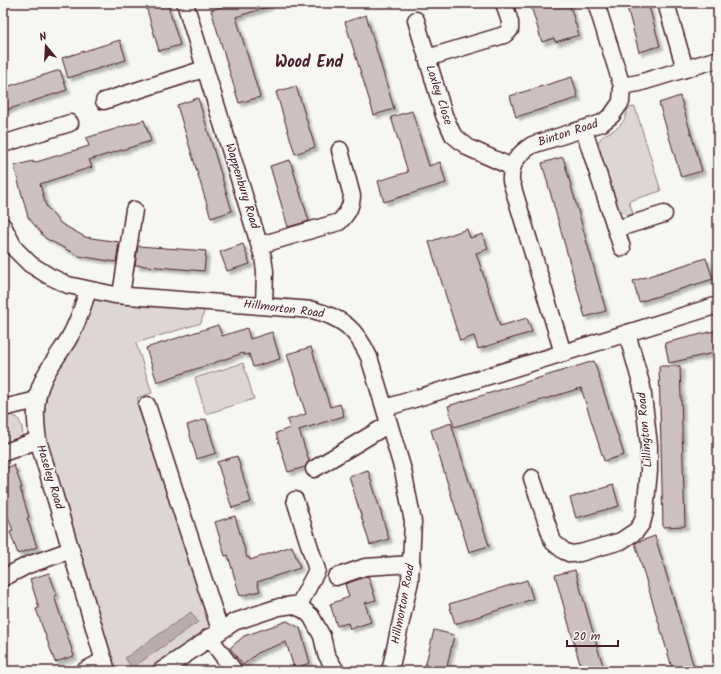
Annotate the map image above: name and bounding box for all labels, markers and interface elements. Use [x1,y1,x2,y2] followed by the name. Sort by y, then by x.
[26,26,66,66] north arrow
[37,28,49,47] text: N
[275,50,343,75] district label: Wood End
[420,63,458,128] street label: Loxley Close
[535,114,601,152] street label: Binton Road
[220,141,264,232] street label: Wappenbury Road
[243,295,326,323] street label: Hillmorton Road
[632,391,658,468] street label: Lillington Road
[31,442,69,513] street label: Haseley Road
[386,561,420,646] street label: Hillmorton Road
[567,622,618,648] scale bar
[573,627,601,646] text: 20 m

